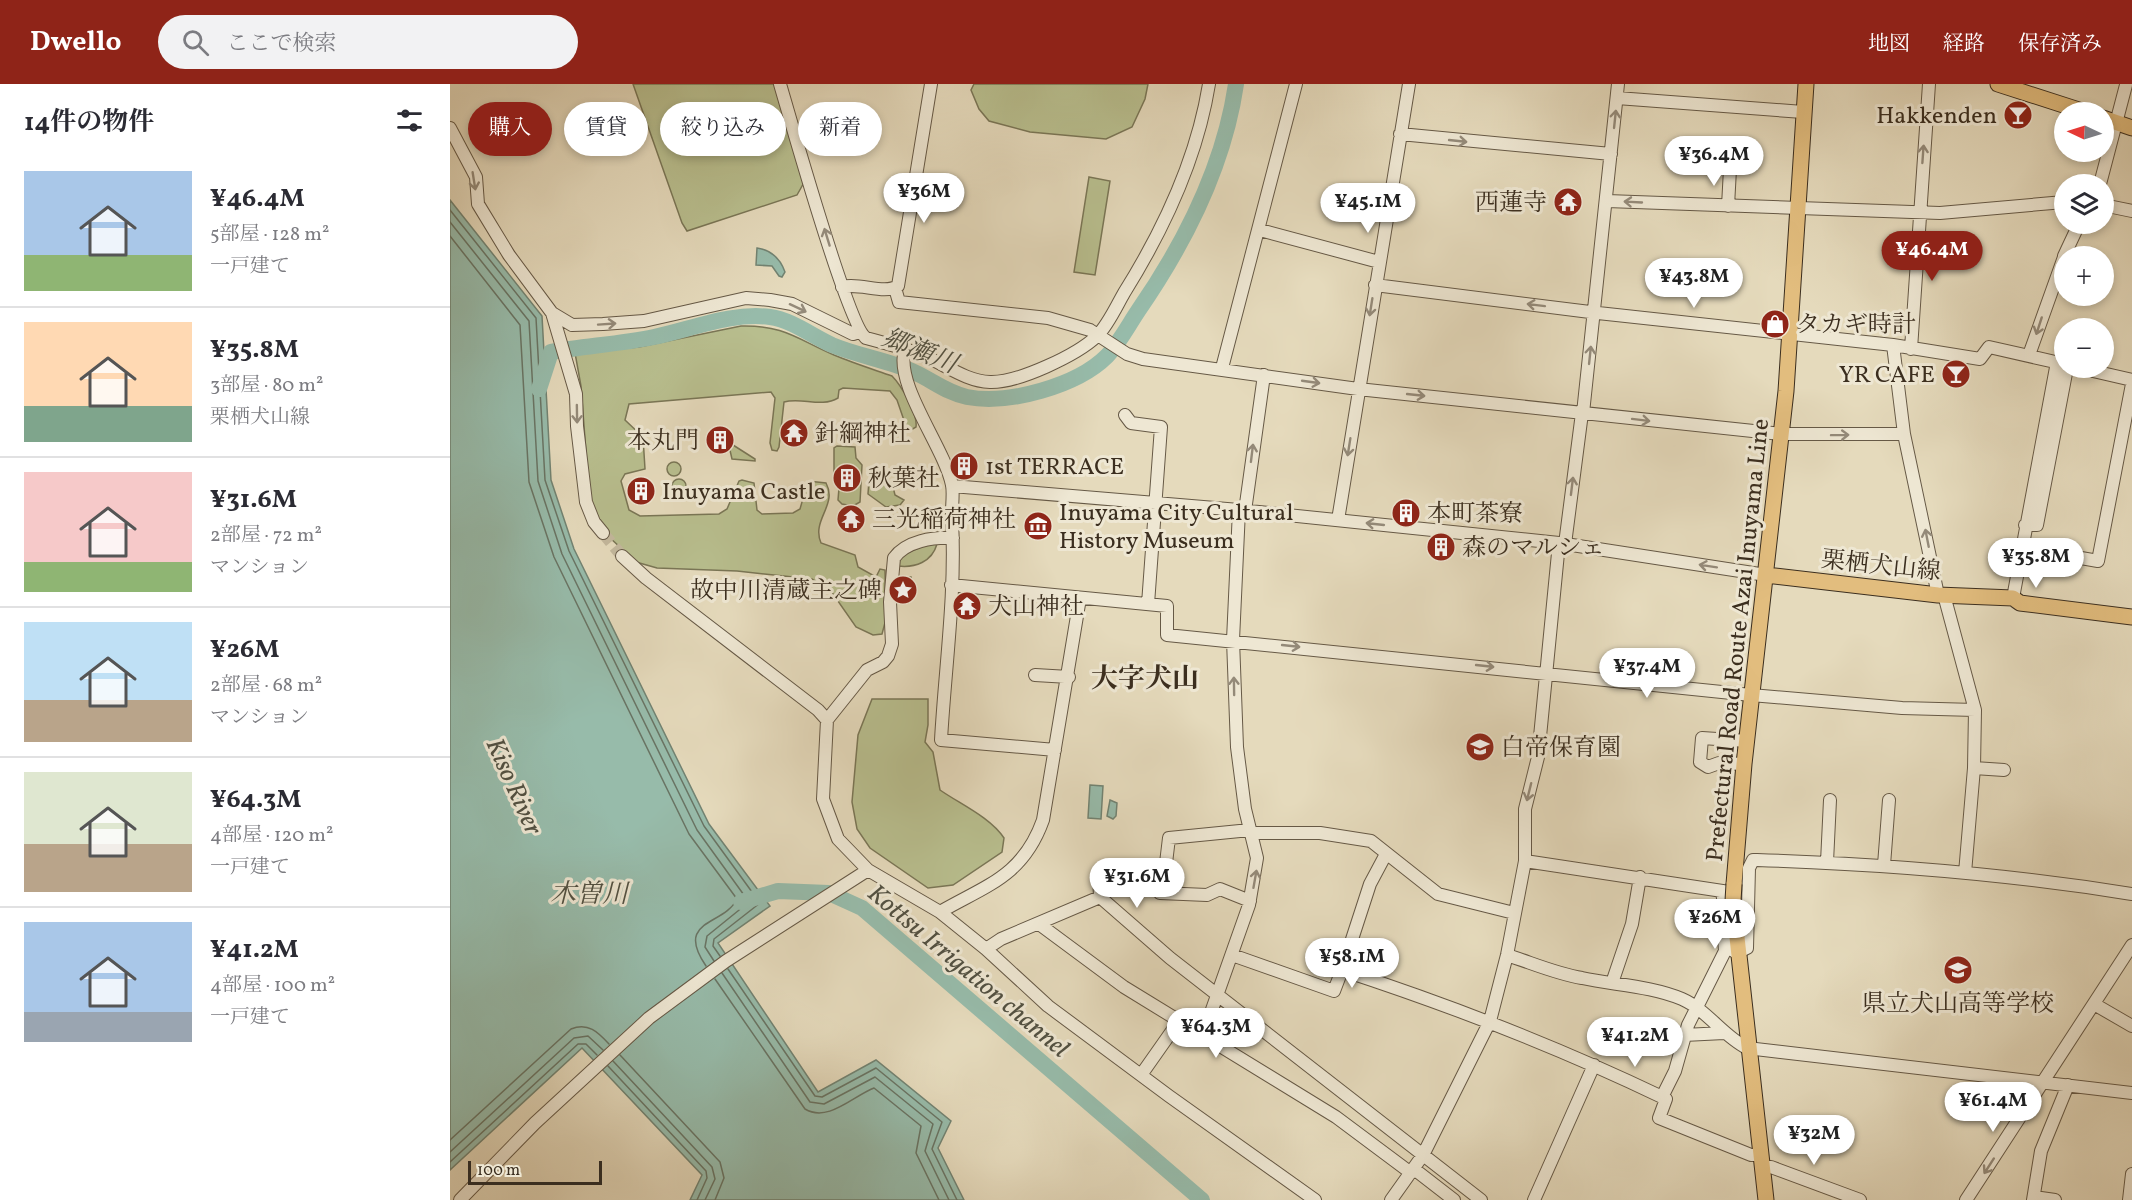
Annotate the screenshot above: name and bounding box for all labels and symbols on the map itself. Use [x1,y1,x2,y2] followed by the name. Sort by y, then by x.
[2002,99,2034,131] bar icon: Hakkenden
[1876,100,1997,134] place label: Hakkenden
[2054,102,2114,162] north arrow
[1610,109,1621,129] one-way arrow
[1448,136,1468,147] one-way arrow
[1665,136,1763,187] pin: ¥36.4M
[1918,144,1929,164] one-way arrow
[469,171,480,190] one-way arrow
[888,173,960,224] pin: ¥36M
[1319,183,1417,234] pin: ¥45.1M
[1552,186,1584,218] temple icon: 西蓮寺
[1475,187,1547,221] place label: 西蓮寺
[1623,196,1643,207] one-way arrow
[821,228,832,247] one-way arrow
[1883,231,1981,282] pin: ¥46.4M
[1645,258,1743,309] pin: ¥43.8M
[1365,297,1376,317] one-way arrow
[1527,299,1547,310] one-way arrow
[789,303,807,314] one-way arrow
[1759,308,1791,340] shop icon: タカギ時計
[1796,309,1916,343] place label: タカギ時計
[2033,316,2044,335] one-way arrow
[597,318,617,329] one-way arrow
[876,321,965,384] water label: 郷瀬川
[1585,345,1596,365] one-way arrow
[1940,358,1972,390] bar icon: YR CAFE
[1839,359,1935,393] place label: YR CAFE
[1300,376,1320,387] one-way arrow
[1405,390,1425,401] one-way arrow
[571,404,583,424] one-way arrow
[1631,414,1651,425] one-way arrow
[778,417,810,449] temple icon: 針綱神社
[1699,417,1779,863] street label: Prefectural Road Route Azai Inuyama Line
[815,418,911,452] place label: 針綱神社
[704,424,736,456] building icon: 本丸門
[627,425,699,459] place label: 本丸門
[1829,429,1849,441] one-way arrow
[1343,436,1354,456] one-way arrow
[1247,443,1258,463] one-way arrow
[948,450,980,482] building icon: 1st TERRACE
[985,451,1124,485] place label: 1st TERRACE
[831,462,863,494] building icon: 秋葉社
[868,463,940,497] place label: 秋葉社
[625,475,657,507] building icon: Inuyama Castle
[662,476,825,510] place label: Inuyama Castle
[1567,476,1578,496] one-way arrow
[1059,497,1293,559] place label: Inuyama City Cultural History Museum
[1390,497,1422,529] building icon: 本町茶寮
[1427,498,1523,532] place label: 本町茶寮
[835,503,867,535] temple icon: 三光稲荷神社
[872,504,1016,538] place label: 三光稲荷神社
[1022,510,1054,542] museum icon: Inuyama City Cultural History Museum
[1366,518,1386,529] one-way arrow
[1921,528,1932,548] one-way arrow
[1425,531,1457,563] building icon: 森のマルシェ
[1462,532,1605,566] place label: 森のマルシェ
[1987,538,2085,589] pin: ¥35.8M
[1819,544,1942,590] street label: 栗栖犬山線
[1699,560,1719,571] one-way arrow
[887,574,919,606] place icon: 故中川清蔵主之碑
[690,575,882,609] place label: 故中川清蔵主之碑
[951,590,983,622] temple icon: 犬山神社
[988,591,1084,625] place label: 犬山神社
[1281,641,1301,652] one-way arrow
[1598,648,1696,699] pin: ¥37.4M
[1091,661,1199,699] district label: 大字犬山
[1475,661,1495,672] one-way arrow
[1228,676,1240,696] one-way arrow
[1464,731,1496,763] school or university icon: 白帝保育園
[1501,732,1621,766] place label: 白帝保育園
[476,733,551,841] water label: Kiso River
[1522,783,1534,802] one-way arrow
[1088,858,1186,909] pin: ¥31.6M
[1249,869,1260,889] one-way arrow
[859,876,1077,1067] water label: Kottsu Irrigation channel
[550,877,631,913] water label: 木曽川
[1679,899,1751,950] pin: ¥26M
[1303,938,1401,989] pin: ¥58.1M
[1942,954,1974,986] school or university icon: 県立犬山高等学校
[1862,988,2054,1022] place label: 県立犬山高等学校
[1167,1008,1265,1059] pin: ¥64.3M
[1586,1017,1684,1068] pin: ¥41.2M
[1944,1082,2042,1133] pin: ¥61.4M
[1778,1115,1850,1166] pin: ¥32M
[1982,1157,1994,1174] one-way arrow
[468,1158,602,1186] scale bar

